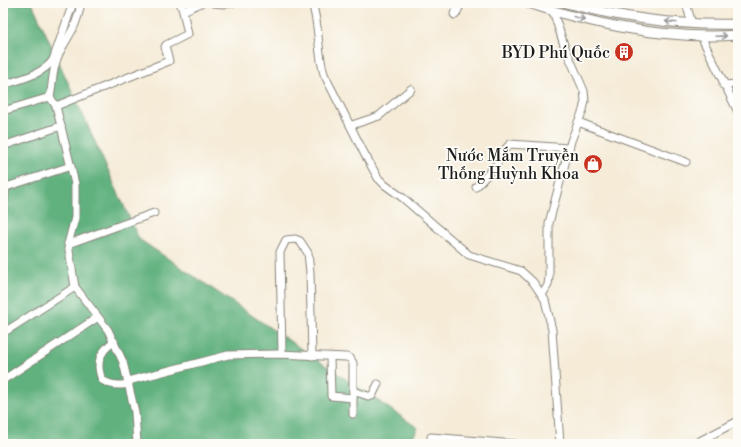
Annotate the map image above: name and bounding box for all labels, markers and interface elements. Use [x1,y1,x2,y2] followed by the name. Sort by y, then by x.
[572,15,585,22] one-way arrow
[665,18,678,26] one-way arrow
[714,32,727,40] one-way arrow
[613,41,635,63] building icon: BYD Phú Quốc
[501,43,610,63] place label: BYD Phú Quốc
[438,146,580,184] place label: Nước Mắm Truyền Thống Huỳnh Khoa
[582,153,604,175] shop icon: Nước Mắm Truyền Thống Huỳnh Khoa

